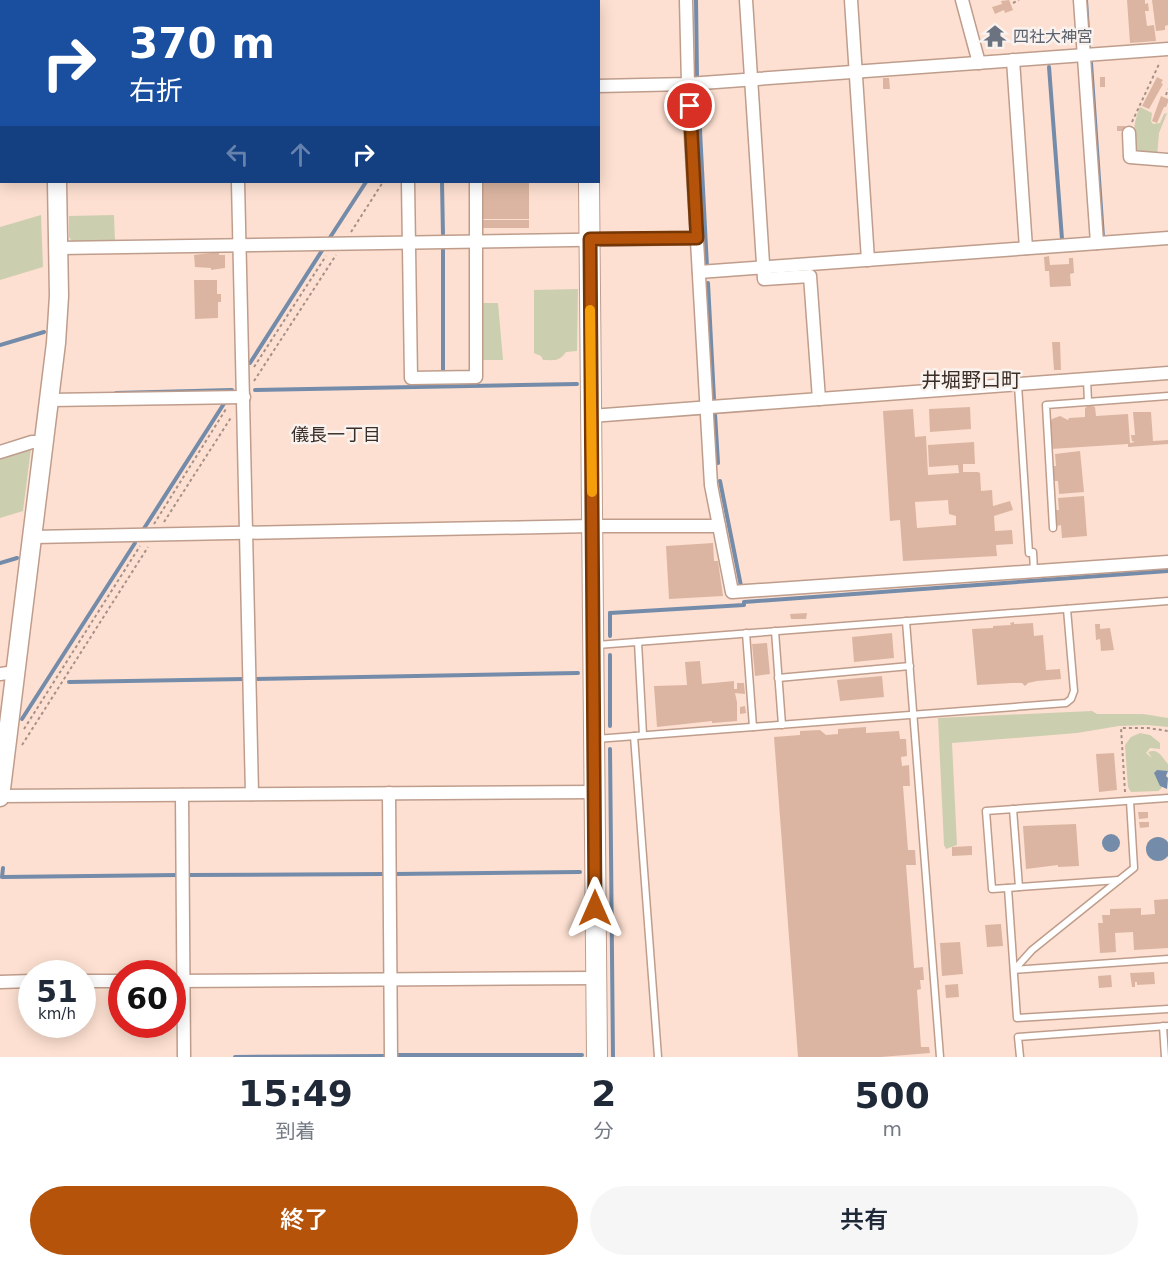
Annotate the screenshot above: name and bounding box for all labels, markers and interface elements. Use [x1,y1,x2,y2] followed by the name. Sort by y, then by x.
[129,19,275,68] text: 370 m
[982,23,1008,49] temple icon: 四社大神宮
[30,24,108,102] icon: right
[1013,27,1093,46] place label: 四社大神宮
[129,75,183,106] text: 右折
[664,80,715,131] pin
[673,89,706,122] icon: arrive
[221,138,254,171] icon: left
[284,138,317,171] icon: ahead
[347,138,380,171] icon: right
[921,368,1021,392] district label: 井堀野口町
[291,424,381,445] district label: 儀長一丁目
[563,876,627,940] position arrow
[108,960,186,1038] speed limit sign: 60
[36,974,78,1009] text: 51
[38,1005,76,1023] text: km/h
[238,1073,353,1114] text: 15:49
[591,1073,616,1114] text: 2
[855,1075,930,1116] text: 500
[882,1117,902,1141] text: m
[276,1119,316,1143] text: 到着
[594,1119,614,1143] text: 分
[30,1186,578,1255] button: 終了
[590,1186,1138,1255] button: 共有

